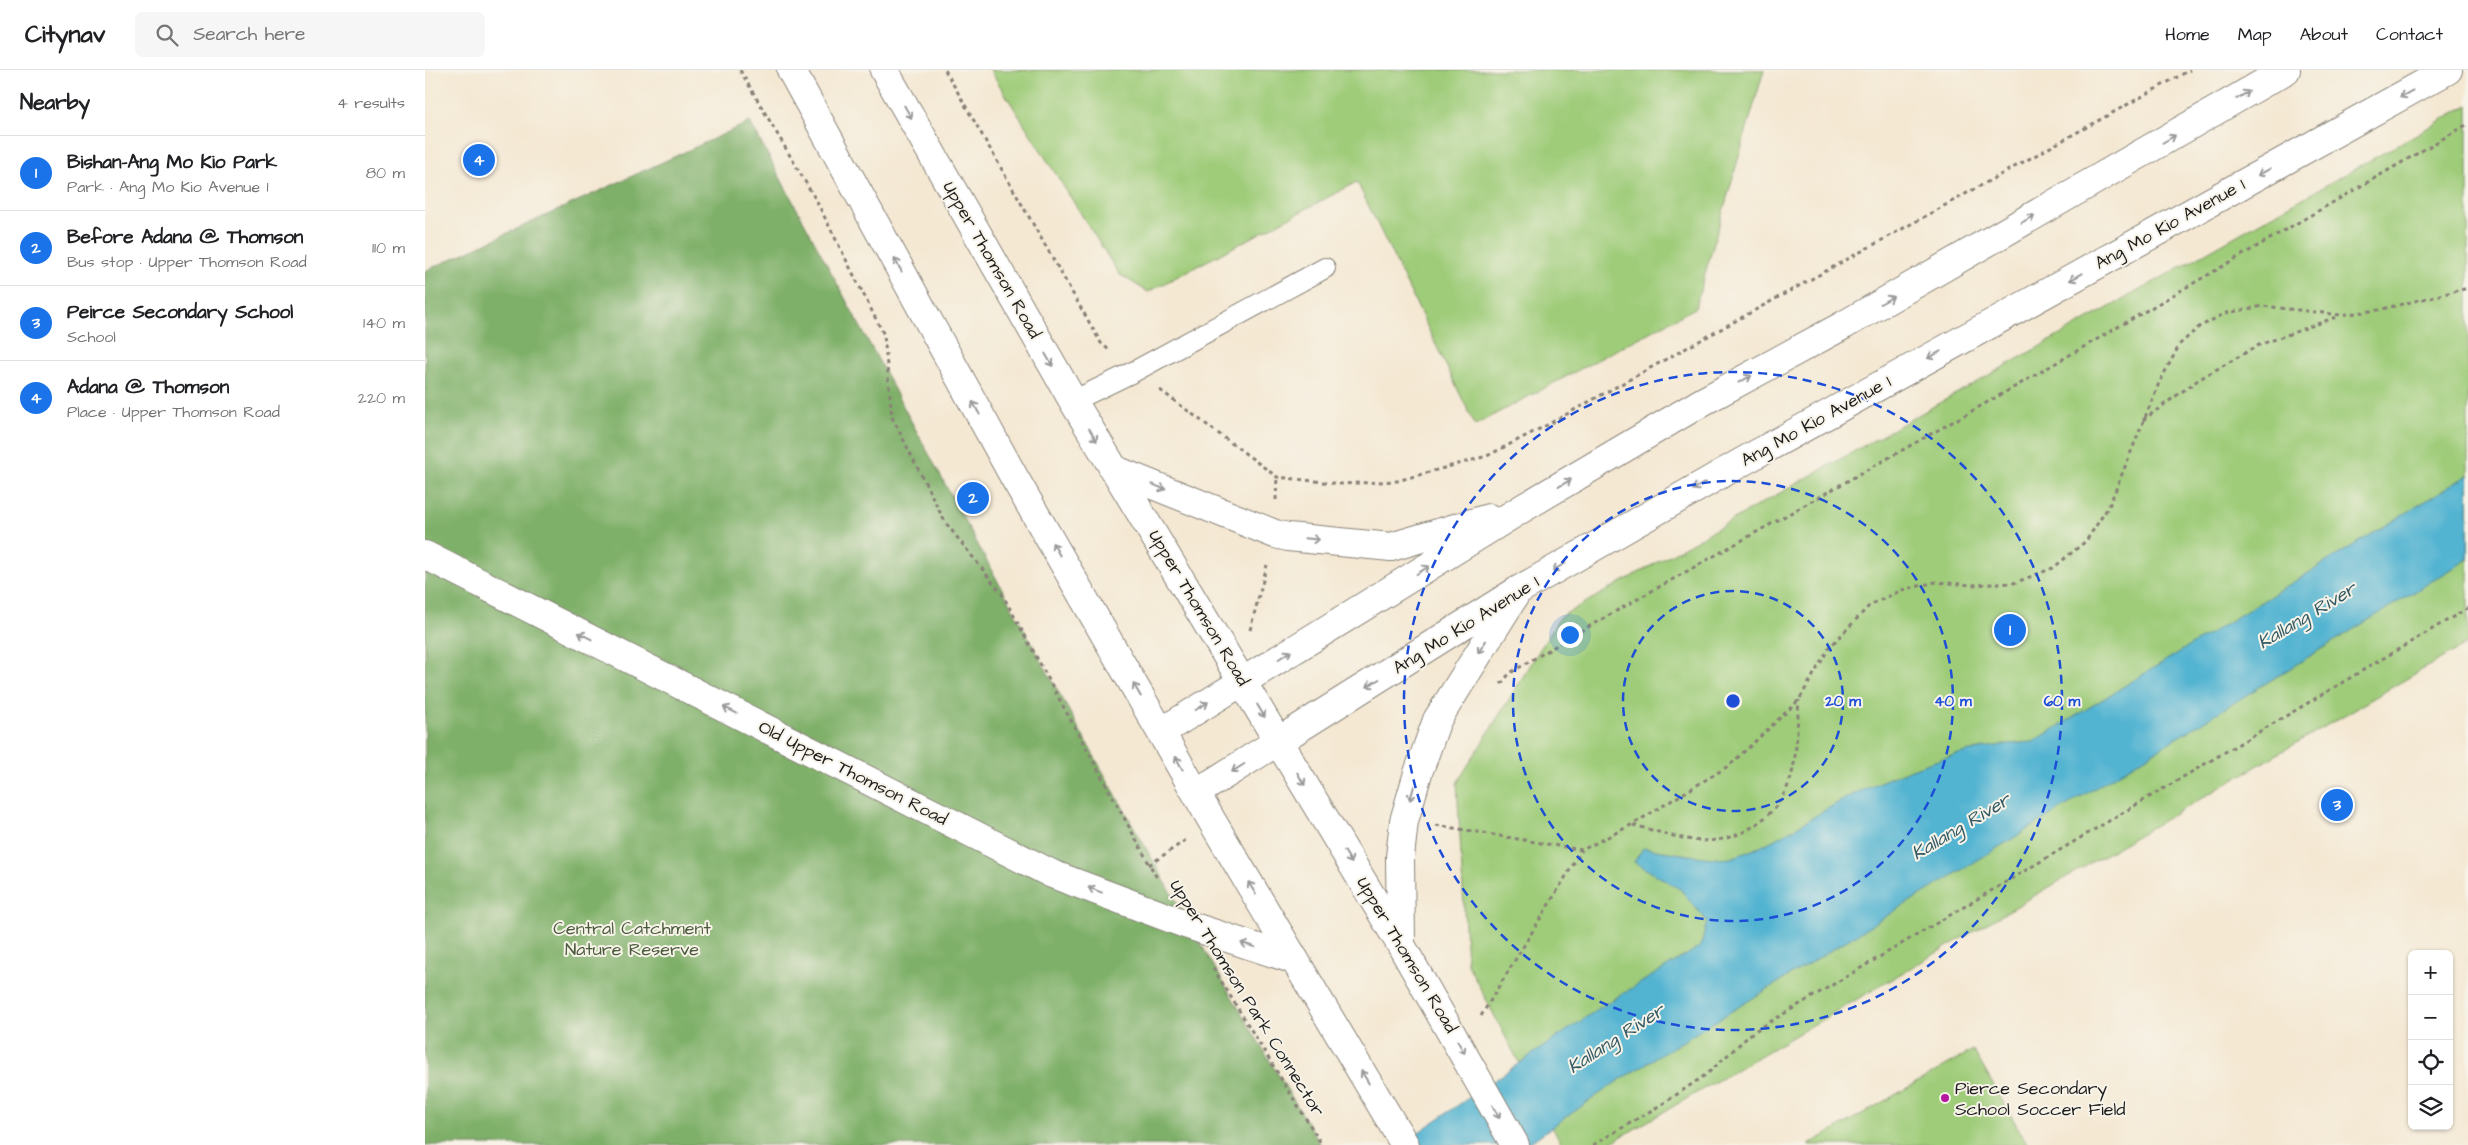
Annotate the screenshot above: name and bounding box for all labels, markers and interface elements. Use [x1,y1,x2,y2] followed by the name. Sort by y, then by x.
[135,12,485,57] search box
[25,18,105,52] text: Citynav
[153,21,181,49] icon: search
[193,21,305,48] text: Search here
[2165,22,2210,47] text: Home
[2238,22,2272,47] text: Map
[2300,22,2348,47] text: About
[2376,22,2443,47] text: Contact
[20,88,90,117] text: Nearby
[2399,89,2413,99] one-way arrow
[2236,90,2250,100] one-way arrow
[337,92,405,114] text: 4 results
[903,105,913,119] one-way arrow
[2162,133,2176,143] one-way arrow
[463,141,495,179] pin: 4
[67,149,277,176] text: Bishan-Ang Mo Kio Park
[35,162,37,184] text: 1
[366,162,405,184] text: 80 m
[2257,168,2271,178] one-way arrow
[2090,172,2250,277] street label: Ang Mo Kio Avenue 1
[67,176,269,198] text: Park · Ang Mo Kio Avenue 1
[937,177,1047,343] street label: Upper Thomson Road
[2021,214,2035,224] one-way arrow
[67,224,303,251] text: Before Adana @ Thomson
[31,237,41,259] text: 2
[372,237,405,259] text: 110 m
[67,251,307,273] text: Bus stop · Upper Thomson Road
[893,258,902,273] one-way arrow
[2069,272,2083,282] one-way arrow
[1880,295,1894,305] one-way arrow
[67,299,293,326] text: Peirce Secondary School
[32,312,40,334] text: 3
[363,312,405,334] text: 140 m
[67,326,116,348] text: School
[1927,351,1941,361] one-way arrow
[1045,352,1055,366] one-way arrow
[1736,369,1896,474] street label: Ang Mo Kio Avenue 1
[67,374,229,401] text: Adana @ Thomson
[1737,374,1752,383] one-way arrow
[31,387,41,409] text: 4
[358,387,405,409] text: 220 m
[971,400,981,415] one-way arrow
[67,401,280,423] text: Place · Upper Thomson Road
[1089,427,1099,441] one-way arrow
[1558,478,1572,488] one-way arrow
[957,479,989,517] pin: 2
[1692,481,1707,491] one-way arrow
[1150,483,1166,492] one-way arrow
[1142,525,1256,691] street label: Upper Thomson Road
[1303,534,1319,544] one-way arrow
[1051,542,1061,557] one-way arrow
[1552,563,1566,573] one-way arrow
[1415,564,1429,574] one-way arrow
[1388,570,1544,681] street label: Ang Mo Kio Avenue 1
[2253,575,2364,656] water label: Kallang River
[1994,611,2026,649] pin: 1
[1557,622,1583,648] your location
[578,631,593,641] one-way arrow
[1477,640,1487,654] one-way arrow
[1277,650,1291,660] one-way arrow
[1366,678,1380,688] one-way arrow
[1132,683,1141,698] one-way arrow
[1824,691,1861,712] text: 20 m
[1934,691,1972,712] text: 40 m
[2044,691,2081,712] text: 60 m
[1724,692,1742,710] centre of rings
[1195,701,1209,711] one-way arrow
[1257,704,1267,718] one-way arrow
[723,705,738,714] one-way arrow
[754,714,952,832] street label: Old Upper Thomson Road
[1173,756,1183,770] one-way arrow
[1231,763,1245,773] one-way arrow
[1297,771,1307,785] one-way arrow
[1407,785,1417,801] one-way arrow
[1907,786,2018,867] water label: Kallang River
[2321,786,2353,824] pin: 3
[1344,850,1354,864] one-way arrow
[1350,872,1464,1038] street label: Upper Thomson Road
[1164,875,1330,1121] street label: Upper Thomson Park Connector
[1246,882,1256,896] one-way arrow
[1088,885,1103,894] one-way arrow
[553,916,711,962] park label: Central Catchment Nature Reserve
[1241,940,1257,949] one-way arrow
[2408,950,2453,1130] map controls
[2408,950,2453,995] button: +
[2408,995,2453,1040] button: −
[1562,996,1672,1080] water label: Kallang River
[1456,1040,1466,1055] one-way arrow
[2408,1040,2453,1085] button: locate
[1359,1070,1369,1084] one-way arrow
[1955,1076,2126,1122] place label: Pierce Secondary School Soccer Field
[2408,1085,2453,1130] button: layers
[1939,1092,1951,1104] marker: Pierce Secondary School Soccer Field
[1492,1104,1502,1118] one-way arrow

